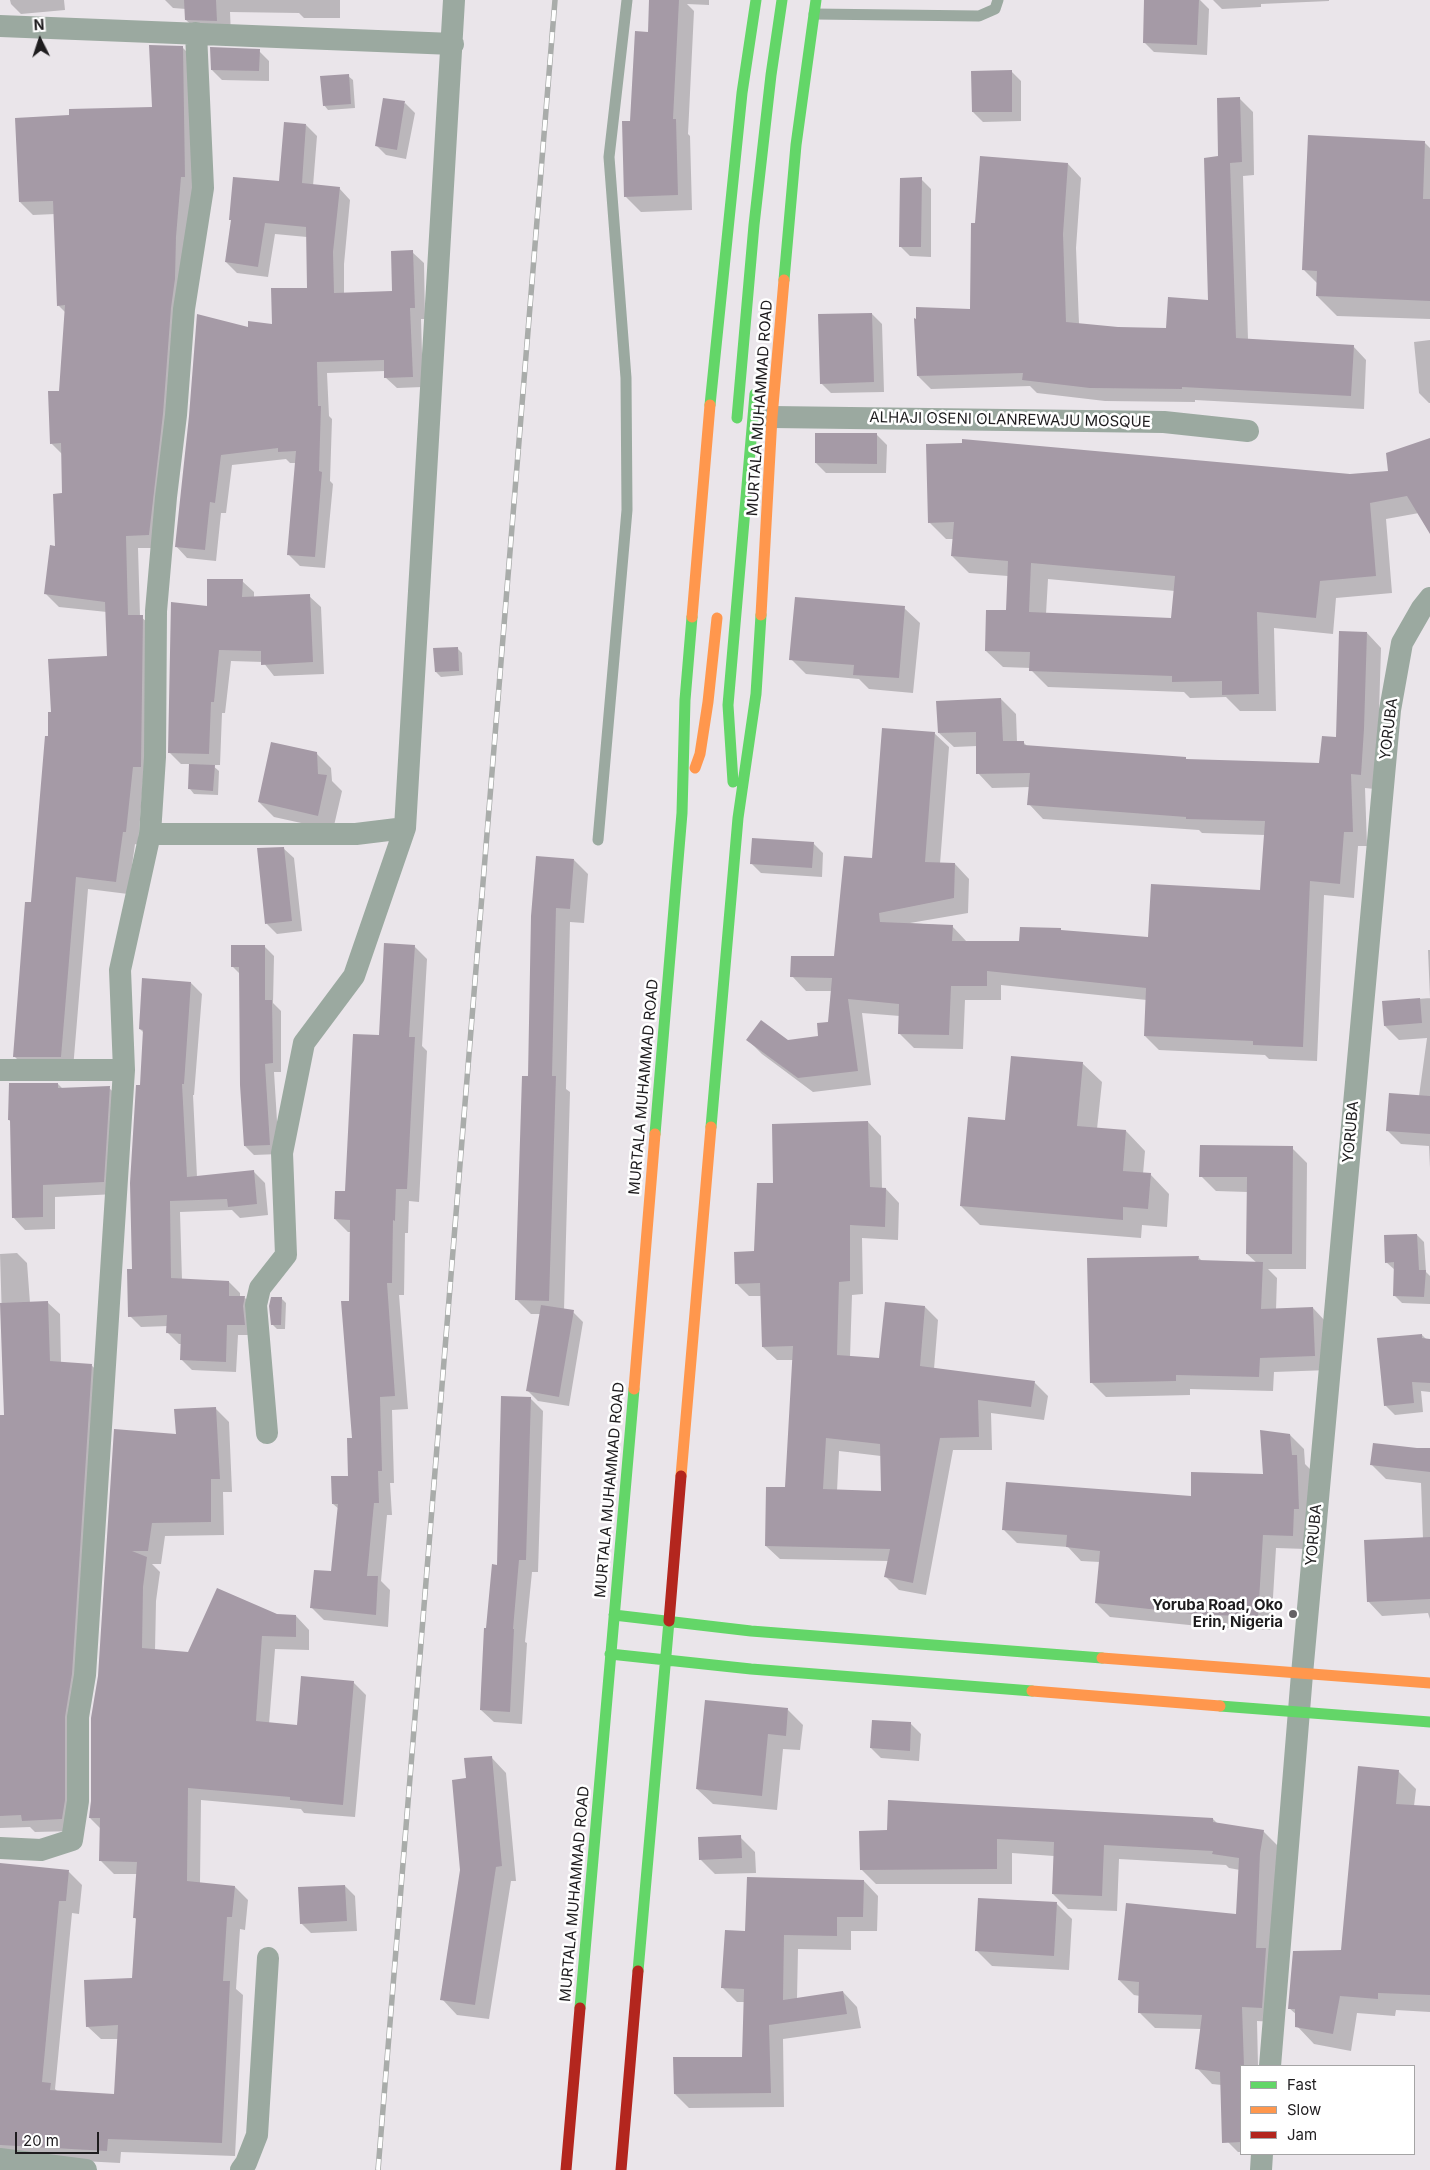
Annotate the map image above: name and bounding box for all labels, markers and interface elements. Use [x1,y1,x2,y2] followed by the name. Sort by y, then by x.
[15,15,65,65] north arrow
[33,16,45,33] text: N
[743,299,777,517] street label: MURTALA MUHAMMAD ROAD
[869,409,1151,431] street label: ALHAJI OSENI OLANREWAJU MOSQUE
[1376,697,1402,761] street label: YORUBA
[626,978,662,1196] street label: MURTALA MUHAMMAD ROAD
[1339,1100,1363,1164] street label: YORUBA
[592,1381,628,1599] street label: MURTALA MUHAMMAD ROAD
[1302,1503,1326,1567] street label: YORUBA
[1152,1596,1283,1631] place label: Yoruba Road, Oko Erin, Nigeria
[1287,1608,1299,1620] marker: Yoruba Road, Oko Erin, Nigeria
[557,1785,593,2003] street label: MURTALA MUHAMMAD ROAD
[1240,2065,1415,2155] legend
[1287,2075,1317,2094] text: Fast
[1287,2100,1321,2119] text: Slow
[18,2122,101,2154] scale bar
[1287,2125,1317,2144] text: Jam
[23,2131,59,2150] text: 20 m

